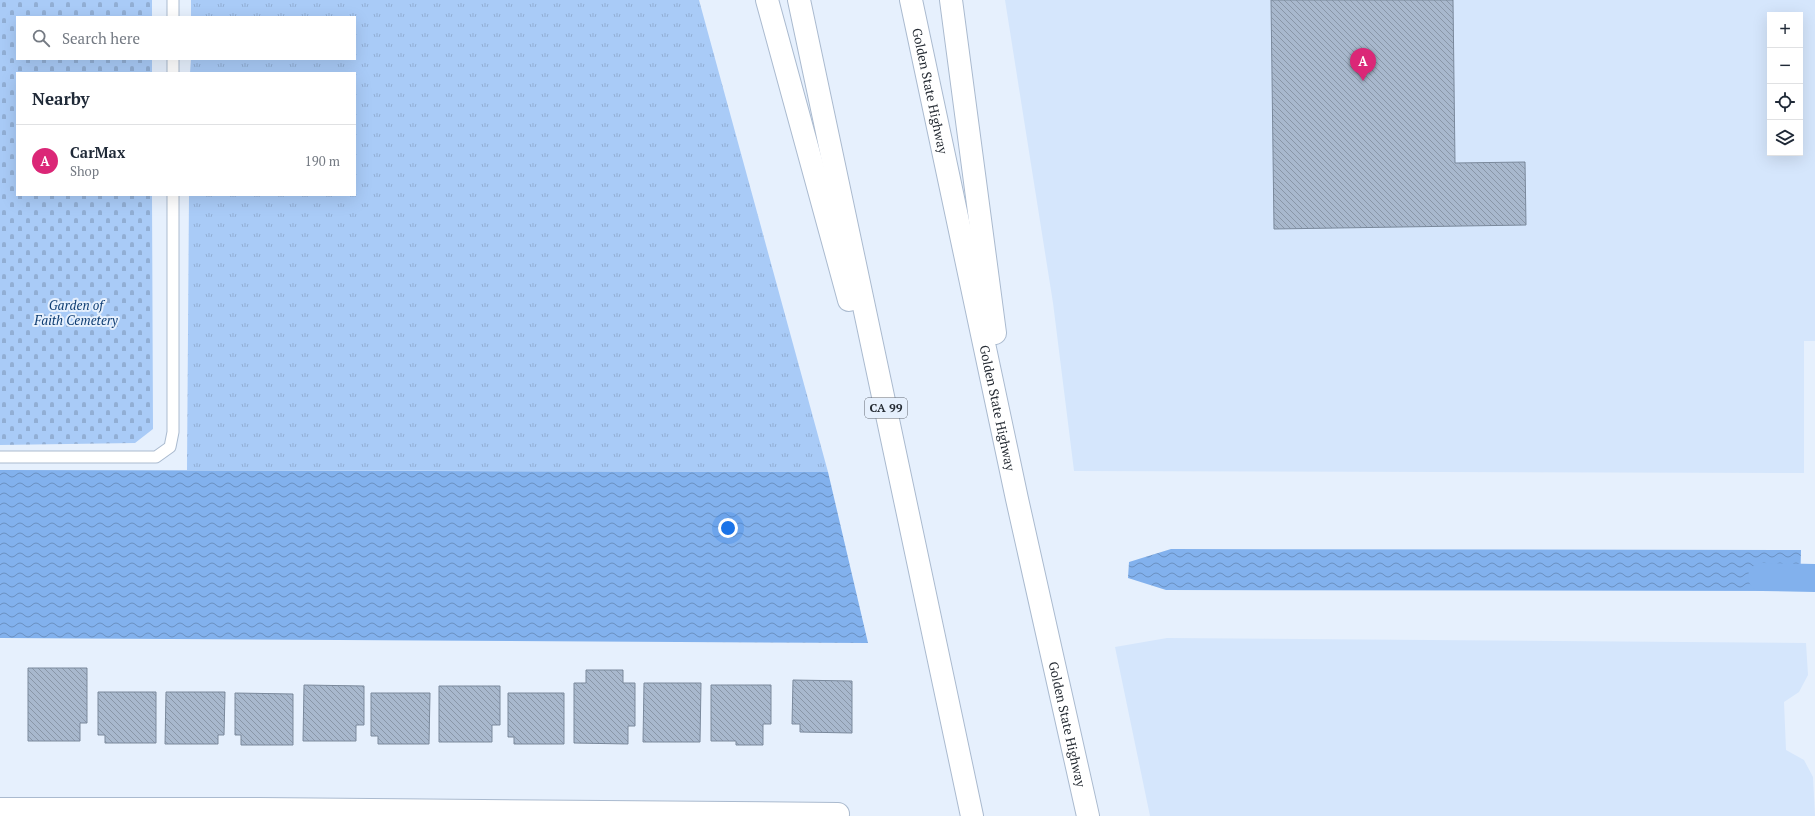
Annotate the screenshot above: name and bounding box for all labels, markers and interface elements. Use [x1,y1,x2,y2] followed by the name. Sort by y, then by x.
[1767,12,1803,156] map controls
[1767,12,1803,48] button: +
[16,16,356,60] search box
[908,26,953,156] street label: Golden State Highway
[30,27,52,49] icon: search
[62,28,140,48] text: Search here
[1350,48,1376,81] pin: A
[1767,48,1803,84] button: −
[1767,84,1803,120] button: locate
[32,87,90,110] text: Nearby
[1767,120,1803,156] button: layers
[70,142,125,162] text: CarMax
[40,152,50,170] text: A
[305,152,340,170] text: 190 m
[70,162,99,180] text: Shop
[33,296,119,329] park label: Garden of Faith Cemetery
[976,343,1020,473] street label: Golden State Highway
[865,398,907,418] road number: CA 99
[718,518,738,538] your location
[1045,660,1090,789] street label: Golden State Highway

